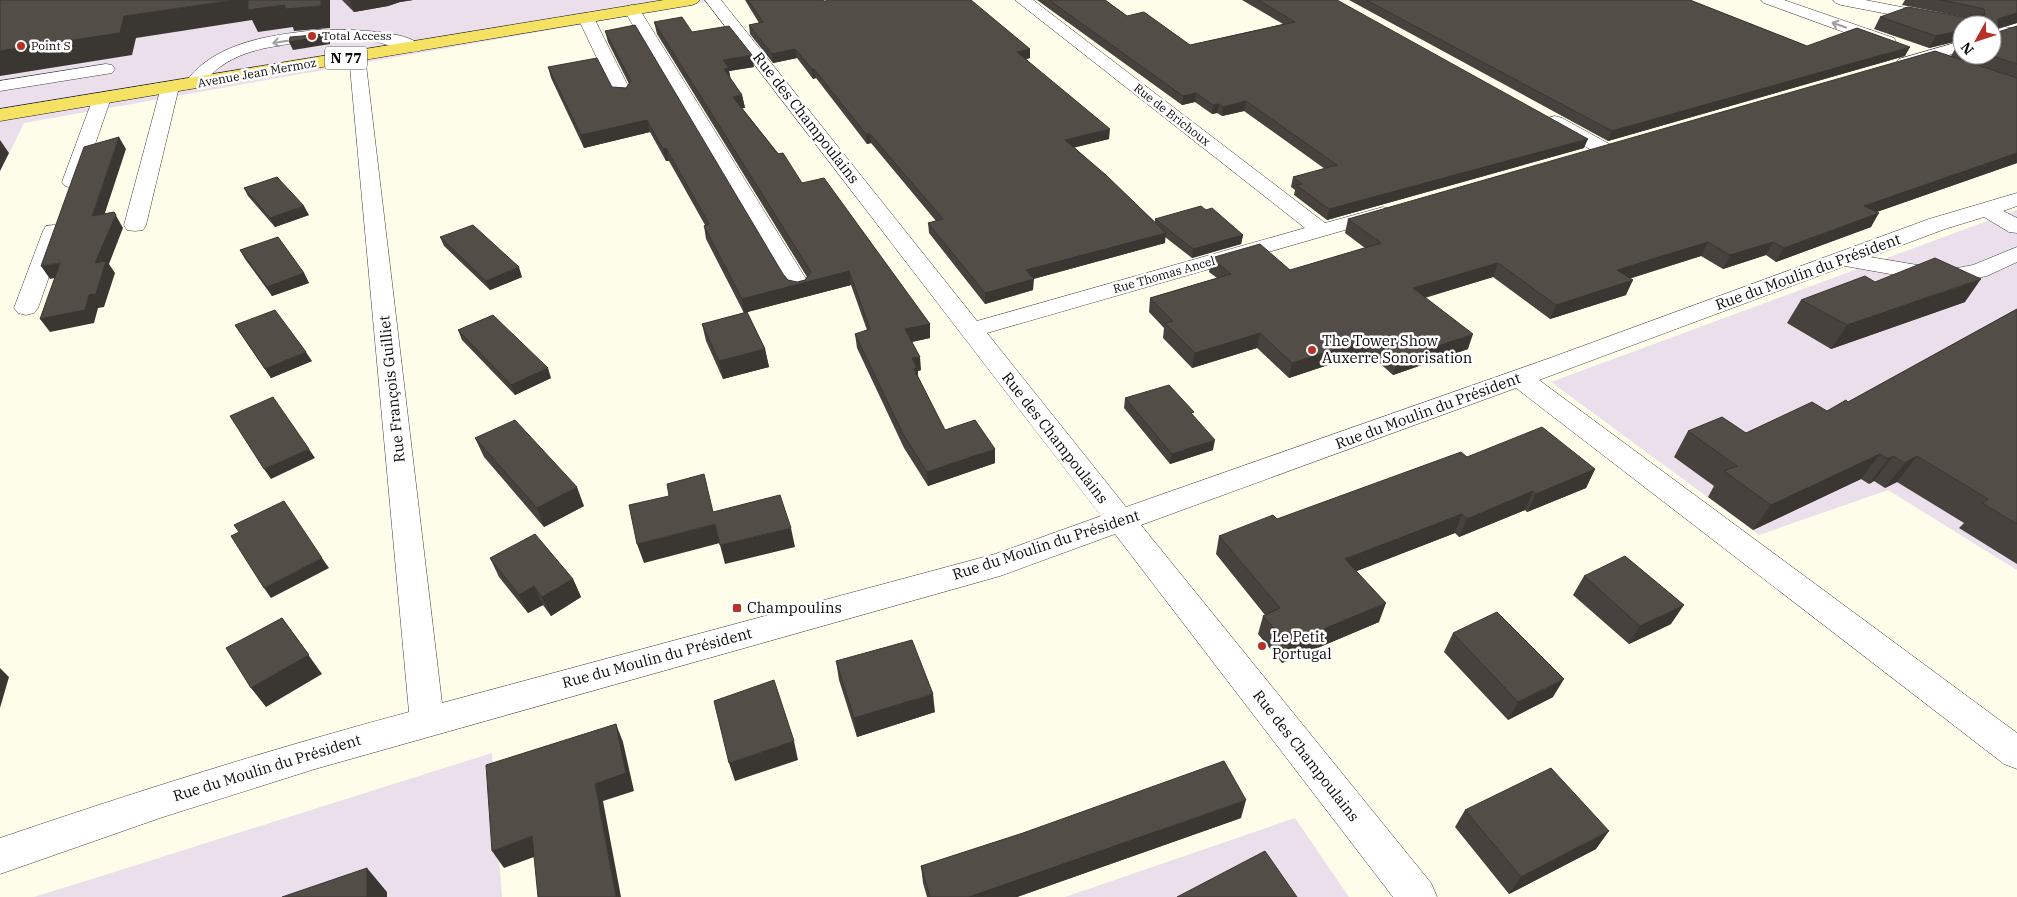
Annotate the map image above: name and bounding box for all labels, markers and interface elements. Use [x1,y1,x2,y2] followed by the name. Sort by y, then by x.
[1952,15,2002,65] north arrow
[1831,19,1847,29] one-way arrow
[322,28,392,43] place label: Total Access
[306,30,318,42] marker: Total Access
[272,37,288,47] one-way arrow
[31,38,71,53] place label: Point S
[1957,38,1977,58] text: N
[15,40,27,52] marker: Point S
[325,46,367,70] road number: N 77
[749,48,864,187] street label: Rue des Champoulains
[196,55,317,90] street label: Avenue Jean Mermoz
[1131,80,1214,149] street label: Rue de Brichoux
[1713,229,1903,314] street label: Rue du Moulin du Président
[1111,253,1217,296] street label: Rue Thomas Ancel
[374,315,409,464] street label: Rue François Guilliet
[1322,331,1473,367] place label: The Tower Show Auxerre Sonorisation
[1306,344,1318,356] marker: The Tower Show Auxerre Sonorisation
[998,368,1113,507] street label: Rue des Champoulains
[1333,368,1523,453] street label: Rue du Moulin du Président
[950,505,1142,584] street label: Rue du Moulin du Président
[747,598,842,617] place label: Champoulins
[731,602,743,614] marker: Champoulins
[560,623,754,692] street label: Rue du Moulin du Président
[1272,627,1332,663] place label: Le Petit Portugal
[1256,640,1268,652] marker: Le Petit Portugal
[1249,686,1364,825] street label: Rue des Champoulains
[171,730,363,805] street label: Rue du Moulin du Président

